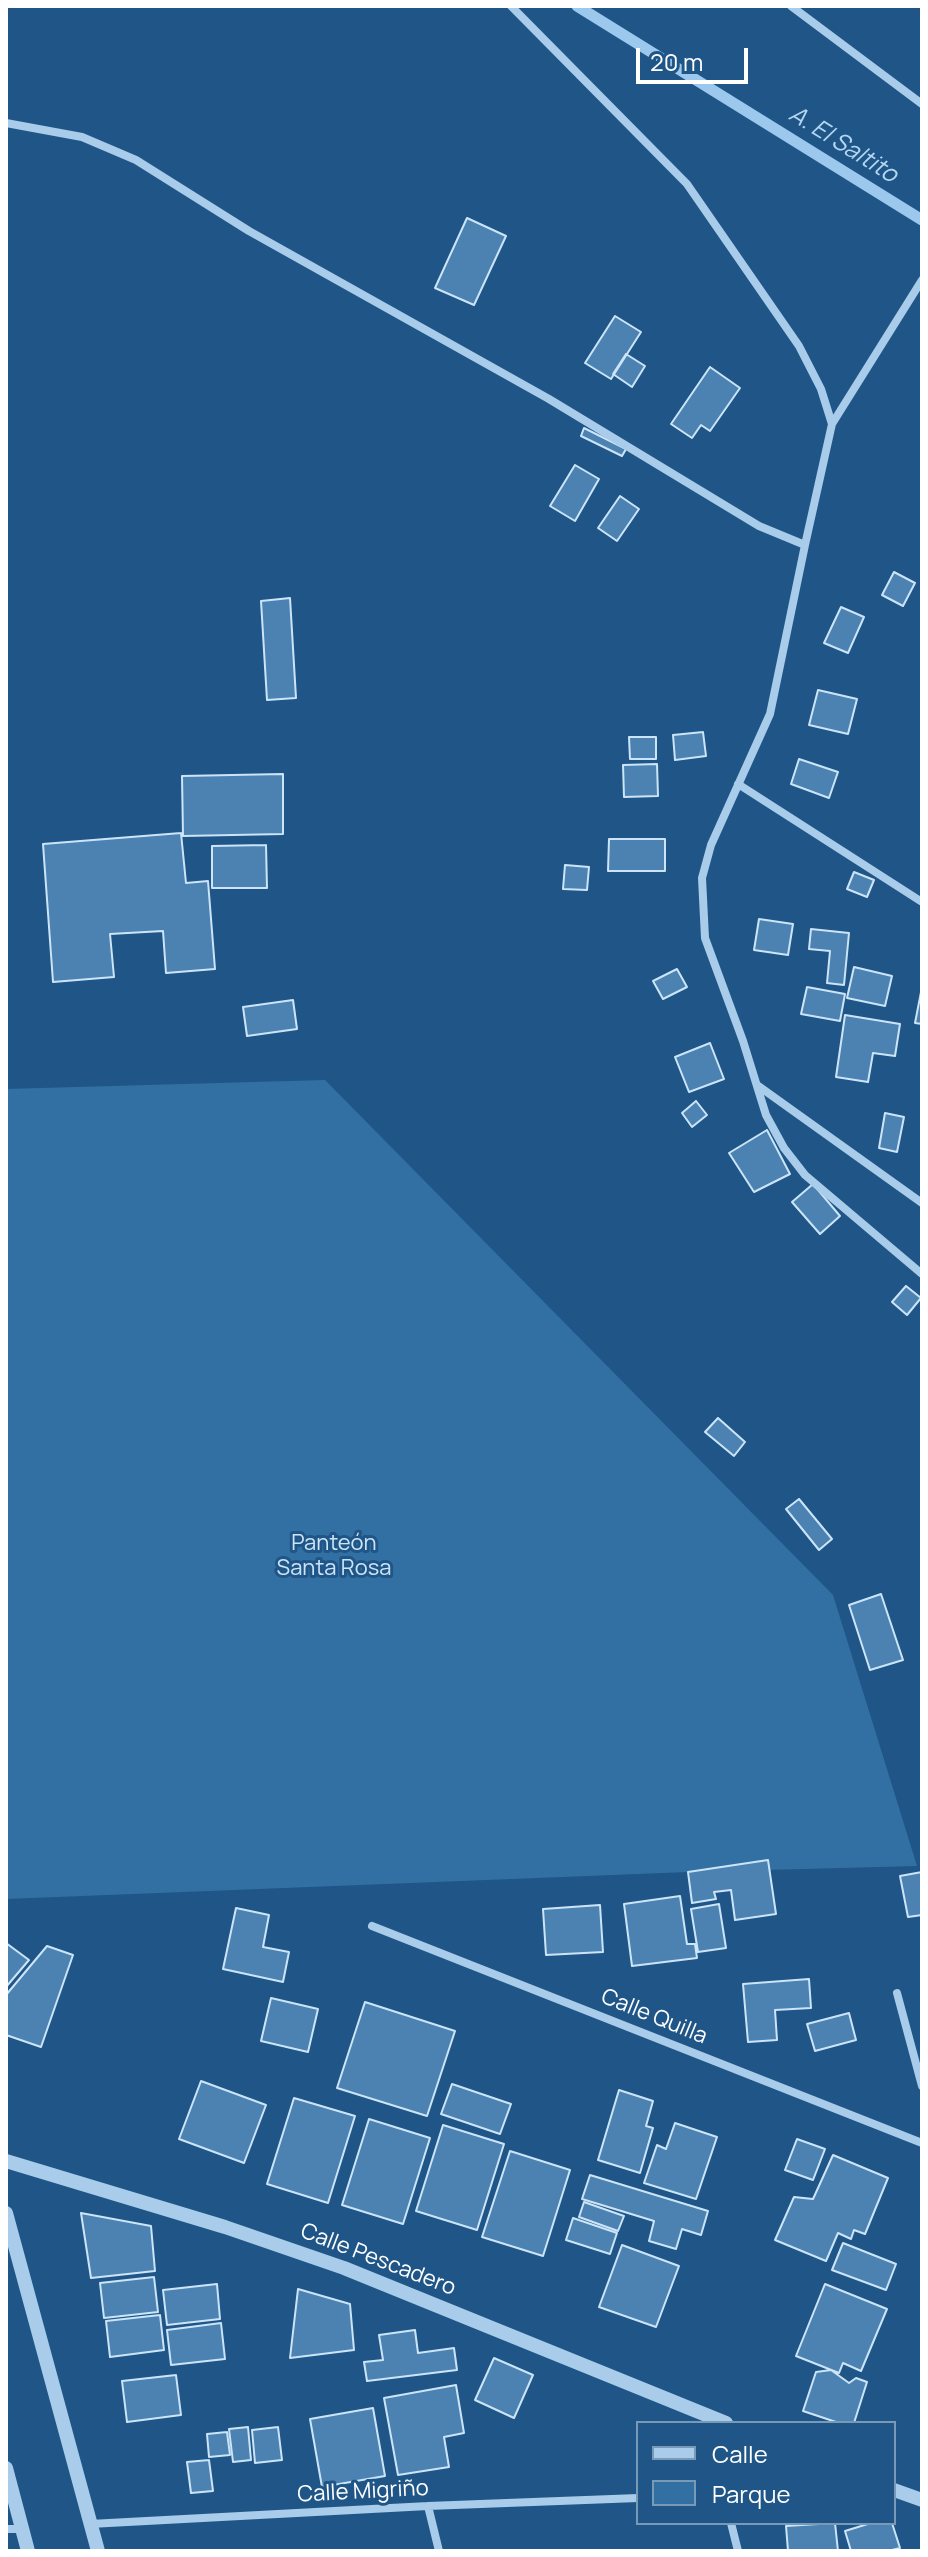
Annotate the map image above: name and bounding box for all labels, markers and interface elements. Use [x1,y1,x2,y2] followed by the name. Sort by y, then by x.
[640,32,752,82] scale bar
[650,45,703,78] text: 20 m
[783,100,903,190] water label: A. El Saltito
[277,1531,391,1582] park label: Panteón Santa Rosa
[597,1984,711,2050] street label: Calle Quilla
[297,2218,459,2302] street label: Calle Pescadero
[636,2421,896,2525] legend
[712,2437,768,2470] text: Calle
[297,2475,429,2509] street label: Calle Migriño
[712,2477,790,2510] text: Parque

